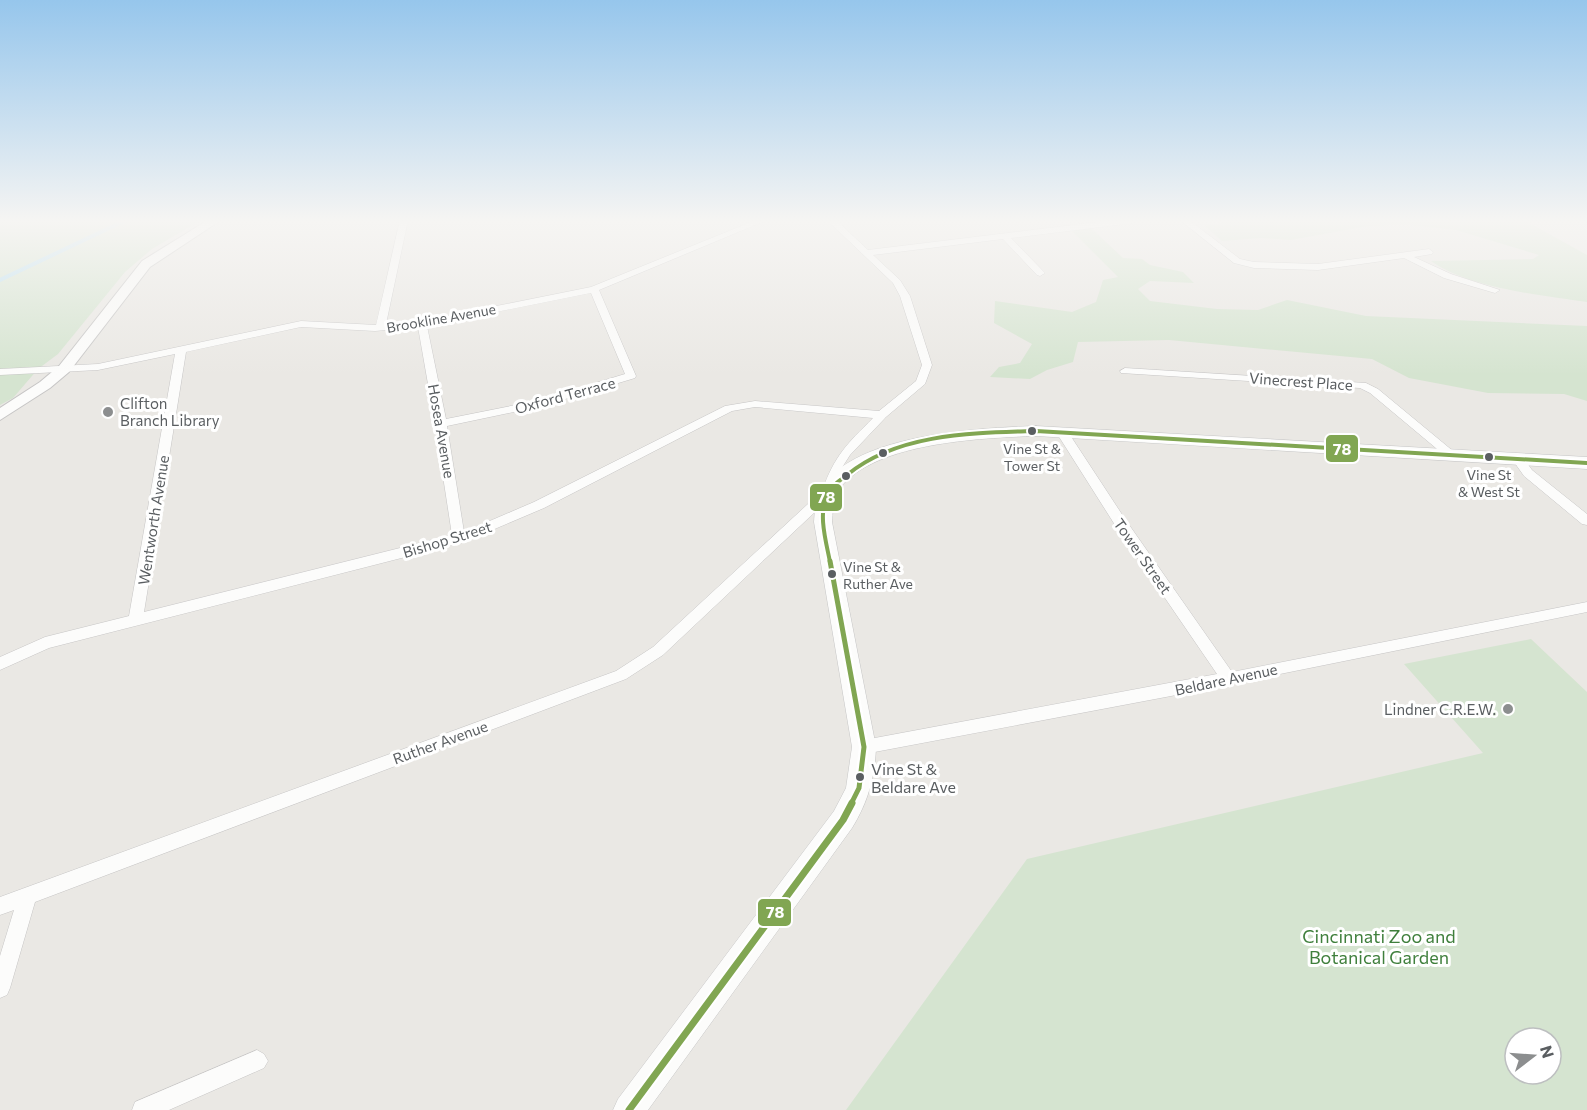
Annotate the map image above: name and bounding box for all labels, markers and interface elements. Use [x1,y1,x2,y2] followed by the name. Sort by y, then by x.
[385,300,497,336] street label: Brookline Avenue
[1249,368,1354,394] street label: Vinecrest Place
[513,373,617,417] street label: Oxford Terrace
[425,382,459,480] street label: Hosea Avenue
[120,394,220,429] place label: Clifton Branch Library
[101,405,115,419] marker: Clifton Branch Library
[1026,425,1038,437] marker: Vine St & Tower St
[1325,434,1359,463] line badge: 78
[1333,439,1351,458] text: 78
[1003,440,1062,474] place label: Vine St & Tower St
[877,447,889,459] unlabelled marker
[1483,451,1495,463] marker: Vine St & West St
[134,454,172,586] street label: Wentworth Avenue
[1458,466,1520,500] place label: Vine St & West St
[840,470,852,482] unlabelled marker
[809,483,843,512] line badge: 78
[817,487,835,506] text: 78
[1110,515,1176,597] street label: Tower Street
[400,517,494,561] street label: Bishop Street
[843,558,913,592] place label: Vine St & Ruther Ave
[826,568,838,580] marker: Vine St & Ruther Ave
[1173,659,1279,699] street label: Beldare Avenue
[1384,700,1496,718] place label: Lindner C.R.E.W.
[1501,702,1515,716] marker: Lindner C.R.E.W.
[390,716,490,768] street label: Ruther Avenue
[871,759,956,796] place label: Vine St & Beldare Ave
[854,771,866,783] marker: Vine St & Beldare Ave
[757,898,792,927] line badge: 78
[766,902,784,921] text: 78
[1302,925,1456,968] park label: Cincinnati Zoo and Botanical Garden
[1503,1026,1563,1086] north arrow
[1537,1043,1559,1060] text: N

